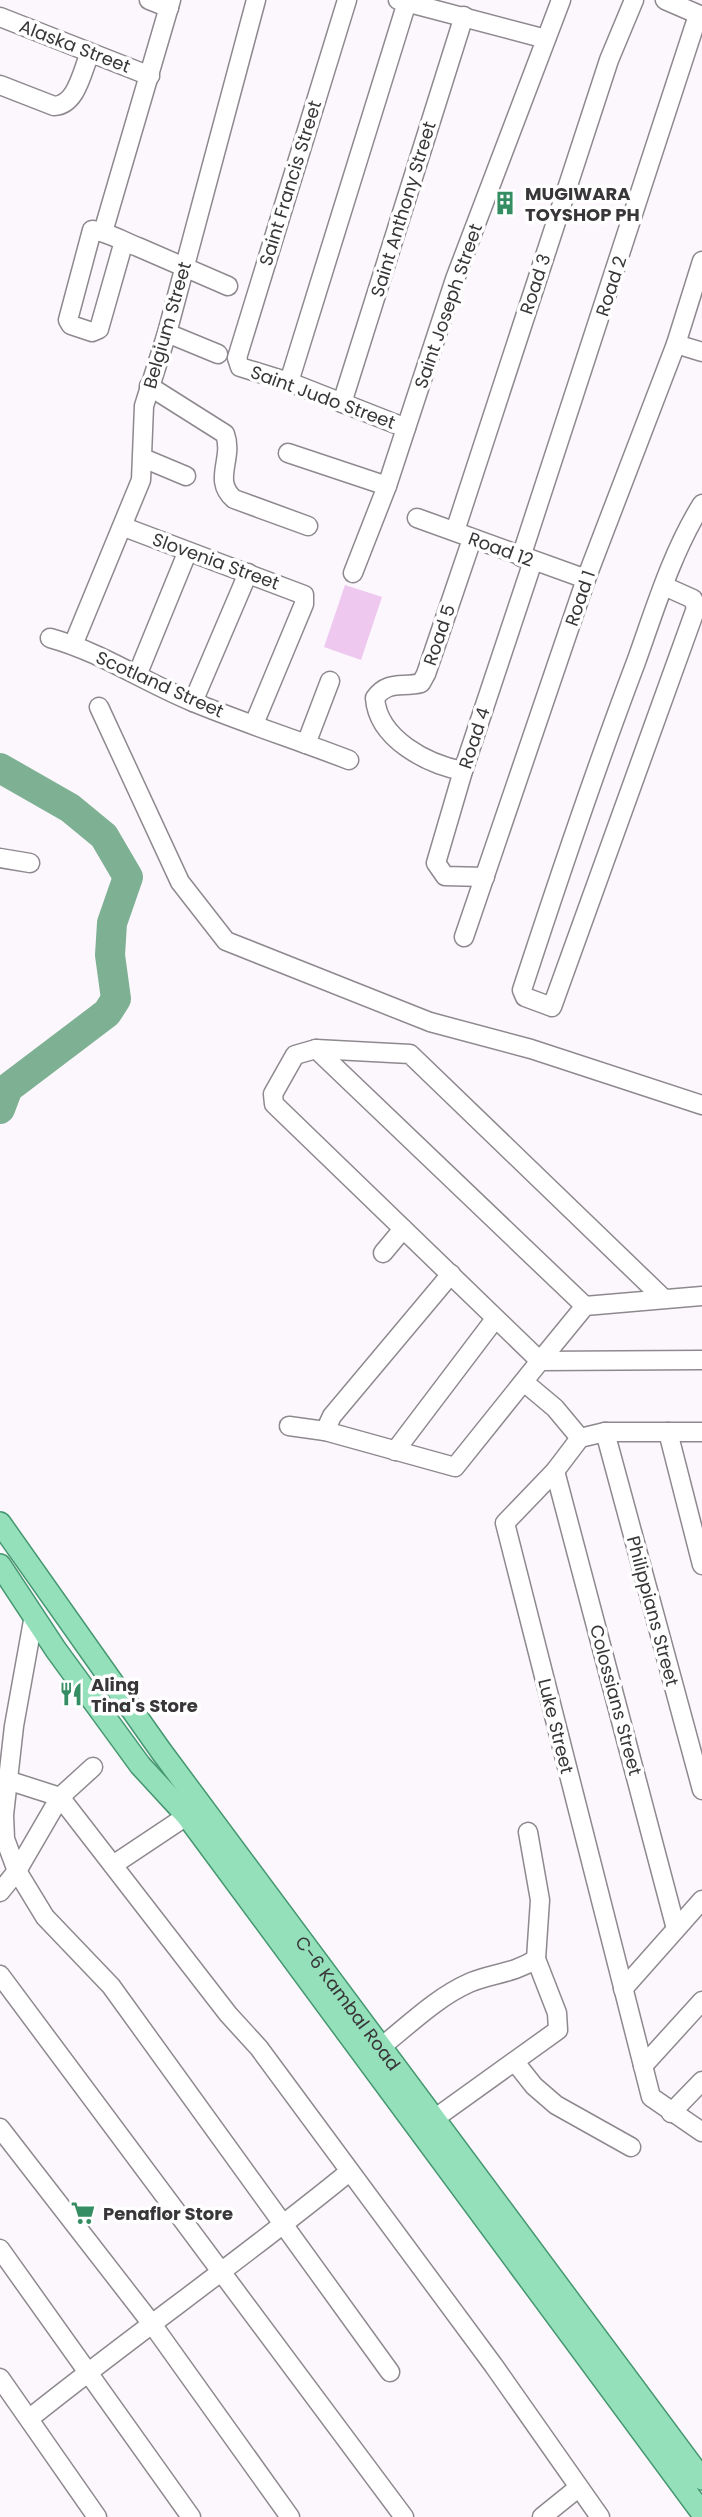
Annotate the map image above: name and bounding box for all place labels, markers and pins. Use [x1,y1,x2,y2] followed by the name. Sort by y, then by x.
[525,181,640,227] place label: MUGIWARA TOYSHOP PH
[491,189,519,217] building icon: MUGIWARA TOYSHOP PH
[91,1672,198,1718] place label: Aling Tina's Store
[57,1680,85,1708] restaurant icon: Aling Tina's Store
[69,2199,97,2227] supermarket icon: Penaflor Store
[103,2201,233,2226] place label: Penaflor Store

